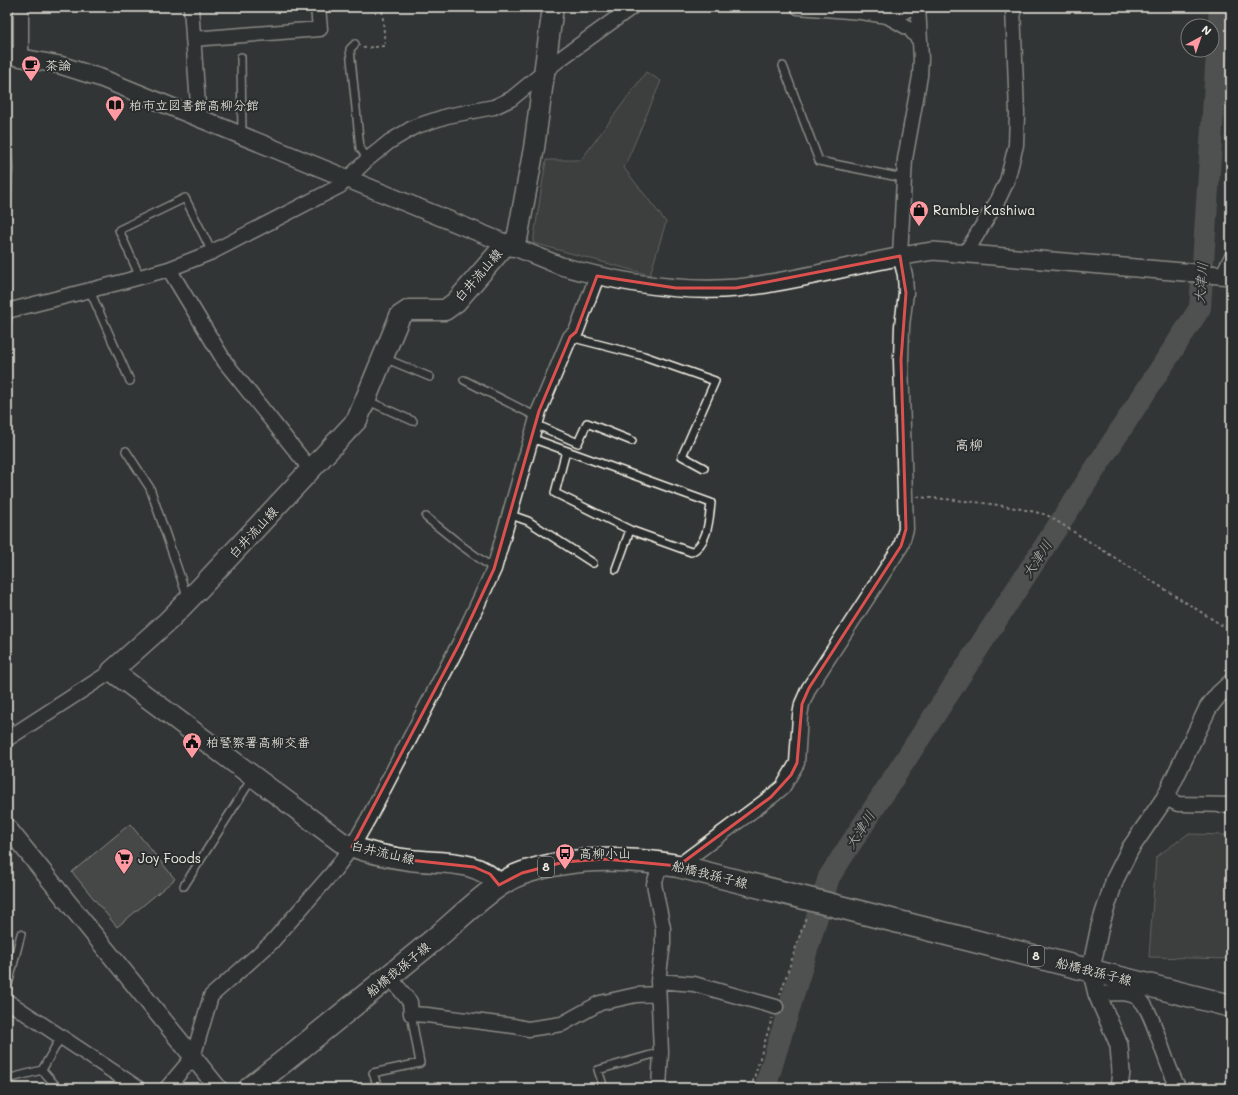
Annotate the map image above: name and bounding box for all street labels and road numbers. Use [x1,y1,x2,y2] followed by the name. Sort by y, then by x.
[450,244,506,305] street label: 白井流山線
[224,501,282,561] street label: 白井流山線
[350,836,418,867] street label: 白井流山線
[670,856,751,891] street label: 船橋我孫子線
[538,857,554,877] road number: 8
[362,937,434,1000] street label: 船橋我孫子線
[1028,946,1044,966] road number: 8
[1054,953,1135,988] street label: 船橋我孫子線

